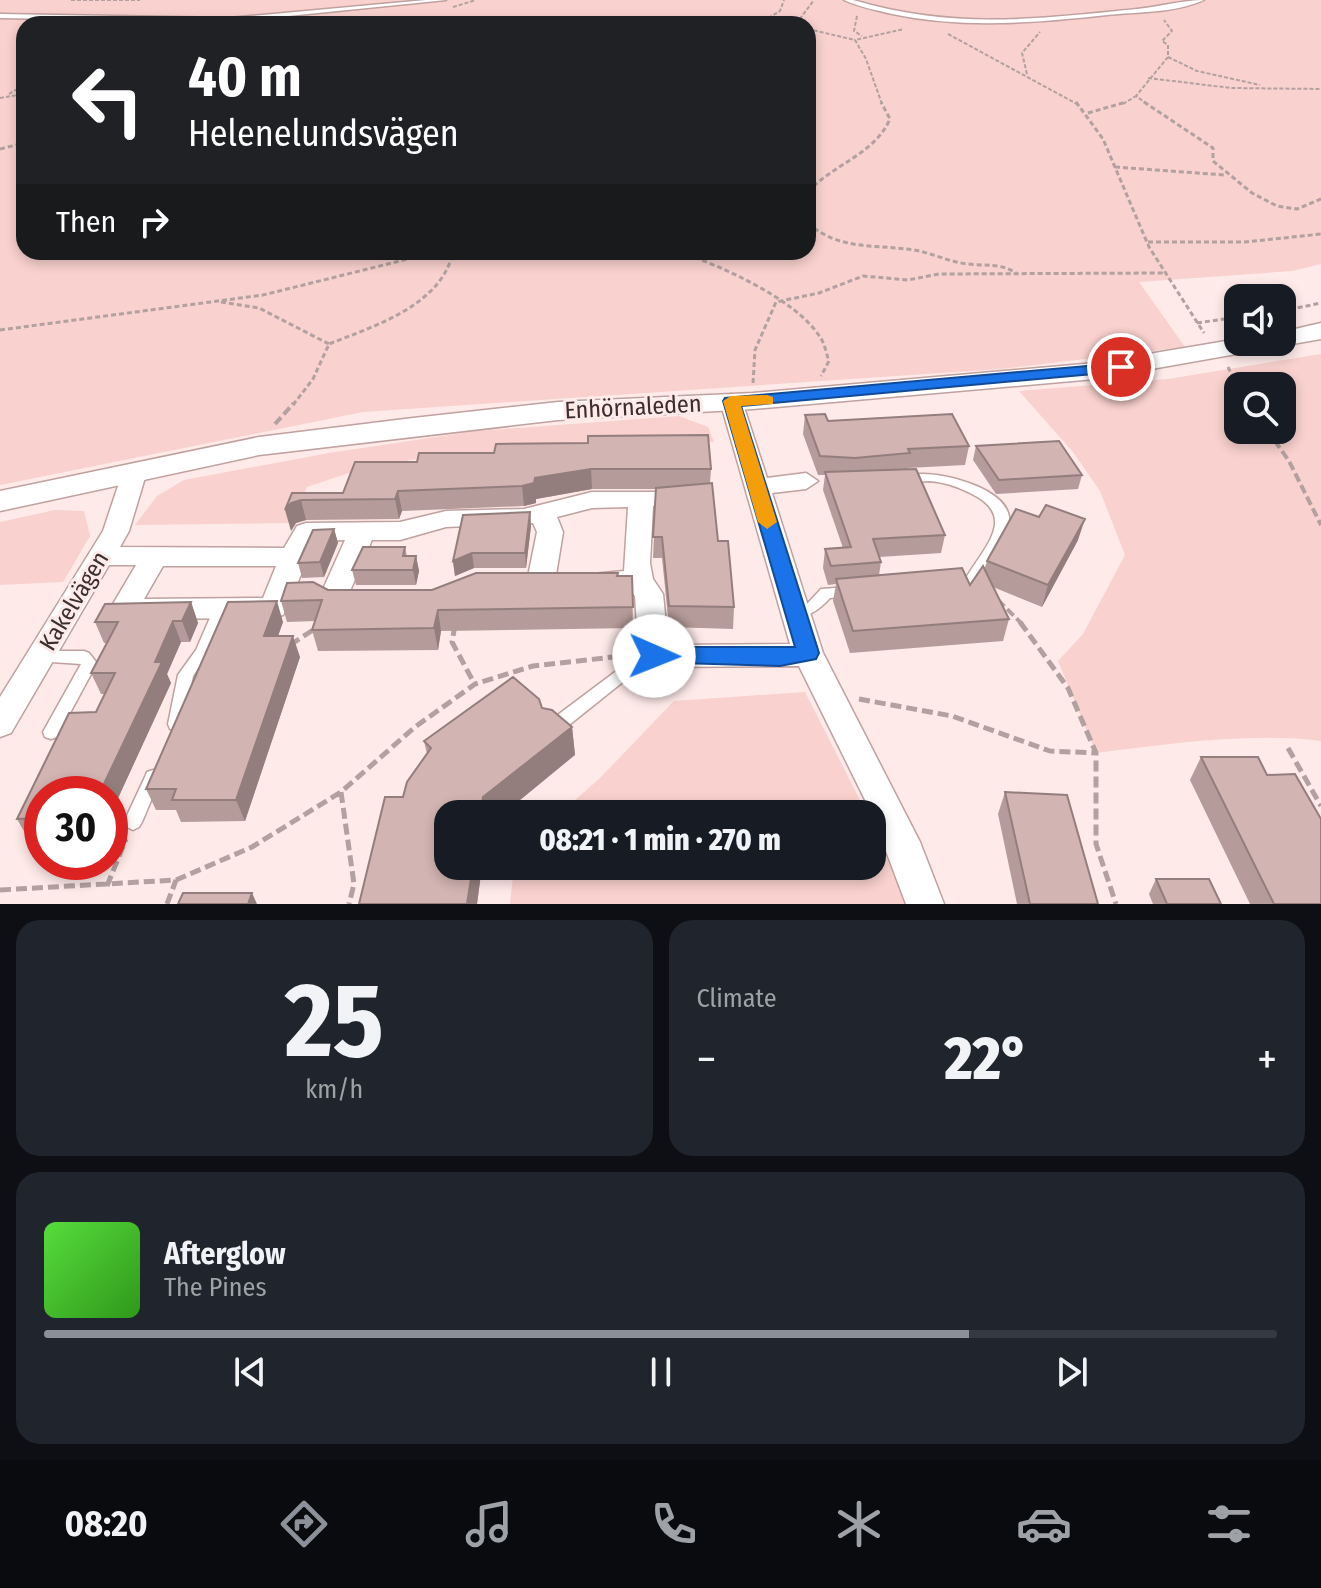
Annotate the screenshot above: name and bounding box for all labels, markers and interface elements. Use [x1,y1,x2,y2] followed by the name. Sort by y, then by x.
[188,44,302,111] text: 40 m
[56,48,160,152] icon: left
[188,112,459,156] text: Helenelundsvägen
[132,200,176,244] icon: right
[56,204,116,240] text: Then
[1224,284,1296,444] map controls
[1224,284,1296,356] button: sound
[1087,333,1155,401] pin
[1099,345,1143,389] icon: arrive
[1224,372,1296,444] button: search
[564,389,702,425] street label: Enhörnaleden
[34,546,114,656] street label: Kakelvägen
[612,614,696,698] position arrow
[24,776,128,880] speed limit sign: 30
[539,822,781,858] text: 08:21 · 1 min · 270 m
[285,959,384,1084] text: 25
[697,983,777,1014] text: Climate
[944,1023,1029,1095] text: 22°
[697,1033,716,1086] text: −
[1257,1033,1277,1086] text: +
[305,1074,363,1105] text: km/h
[164,1236,286,1272] text: Afterglow
[164,1272,267,1303] text: The Pines
[228,1350,272,1394] icon: previous
[639,1350,683,1394] icon: pause
[1050,1350,1094,1394] icon: next
[276,1496,332,1552] icon: directions
[461,1496,517,1552] icon: music
[646,1496,702,1552] icon: phone
[831,1496,887,1552] icon: climate
[1016,1496,1072,1552] icon: car
[1201,1496,1257,1552] icon: filters
[64,1502,148,1546] text: 08:20

